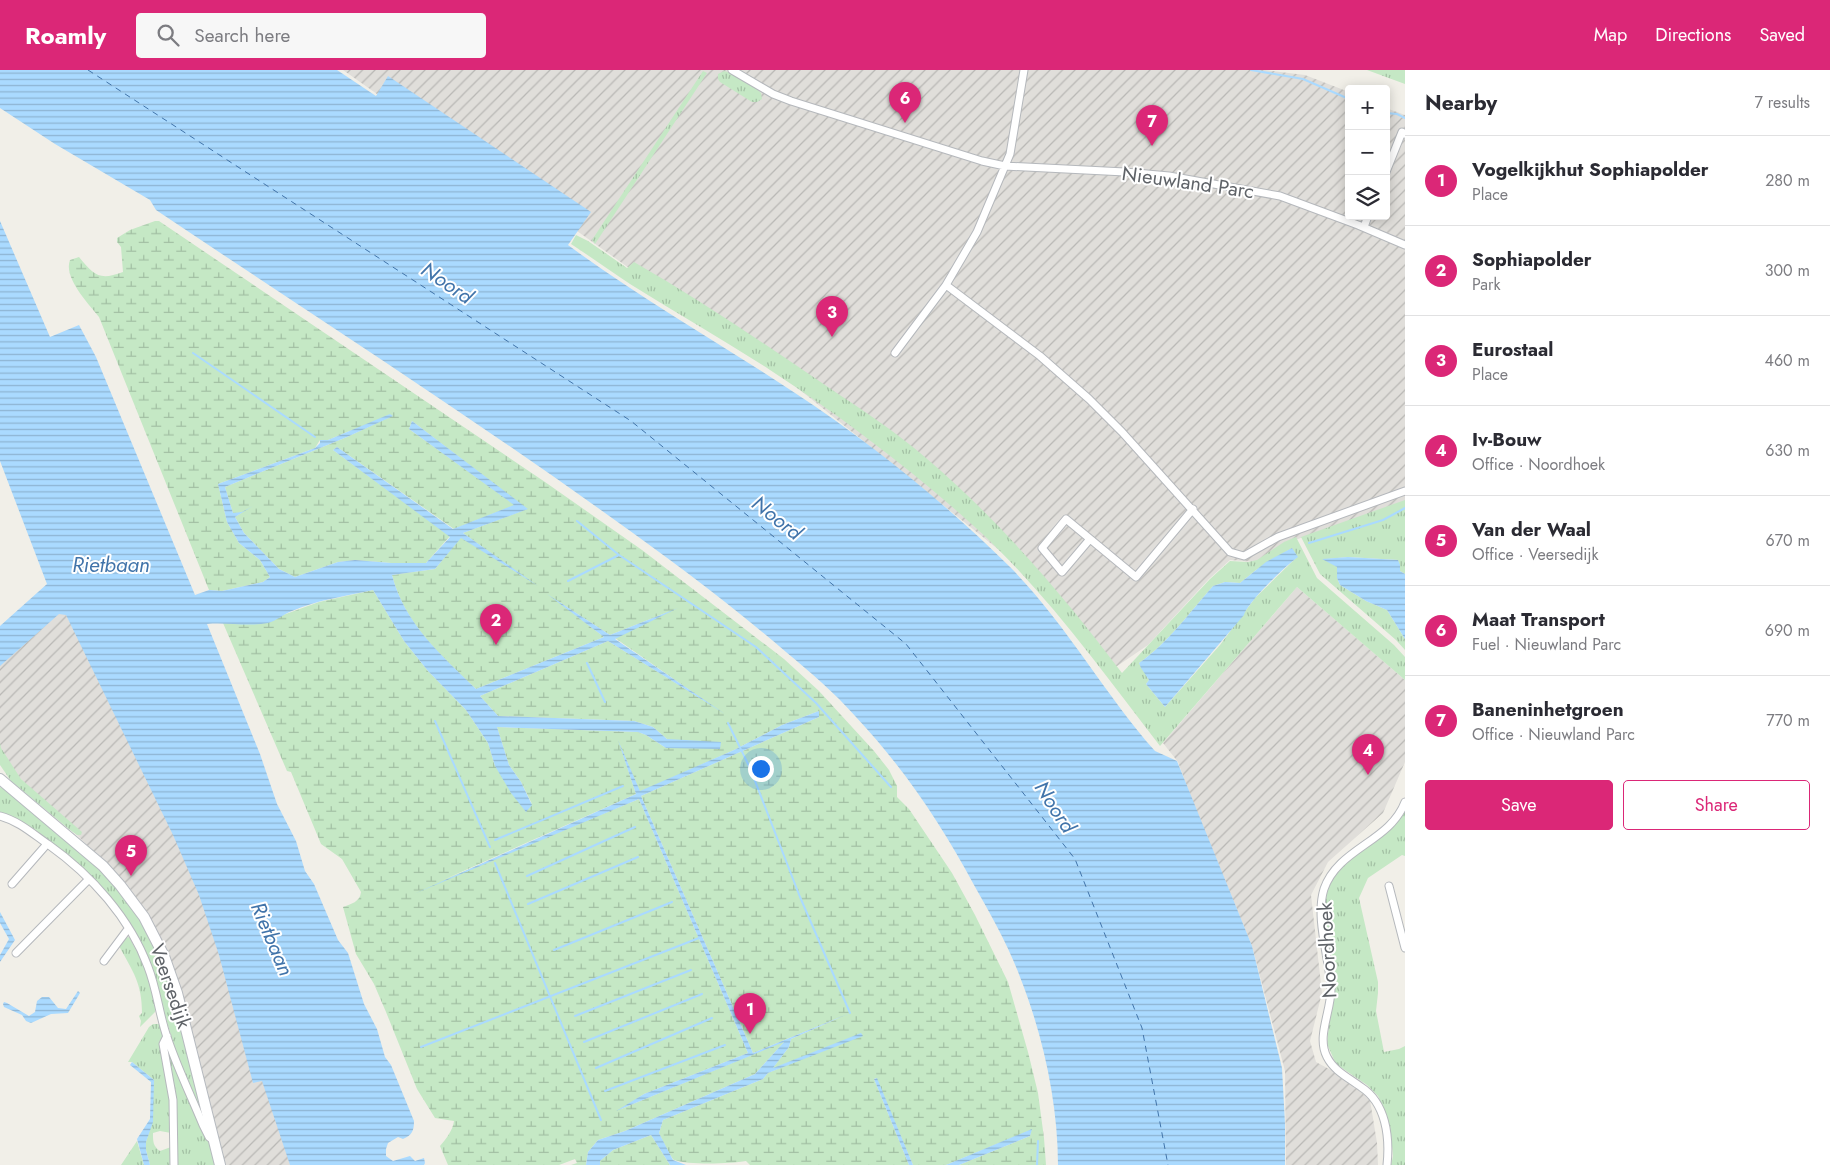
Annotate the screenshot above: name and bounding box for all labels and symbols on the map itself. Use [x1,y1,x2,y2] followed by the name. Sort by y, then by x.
[889,82,921,123] pin: 6
[1136,105,1168,146] pin: 7
[1120,159,1256,206] street label: Nieuwland Parc
[415,255,480,312] water label: Noord
[816,296,848,337] pin: 3
[745,489,810,548] water label: Noord
[72,550,150,580] water label: Rietbaan
[480,604,512,645] pin: 2
[1352,734,1384,775] pin: 4
[748,756,774,782] your location
[1027,775,1084,840] water label: Noord
[115,835,147,876] pin: 5
[243,897,301,981] water label: Rietbaan
[1310,901,1344,999] street label: Noordhoek
[143,940,199,1033] street label: Veersedijk
[734,993,766,1034] pin: 1

